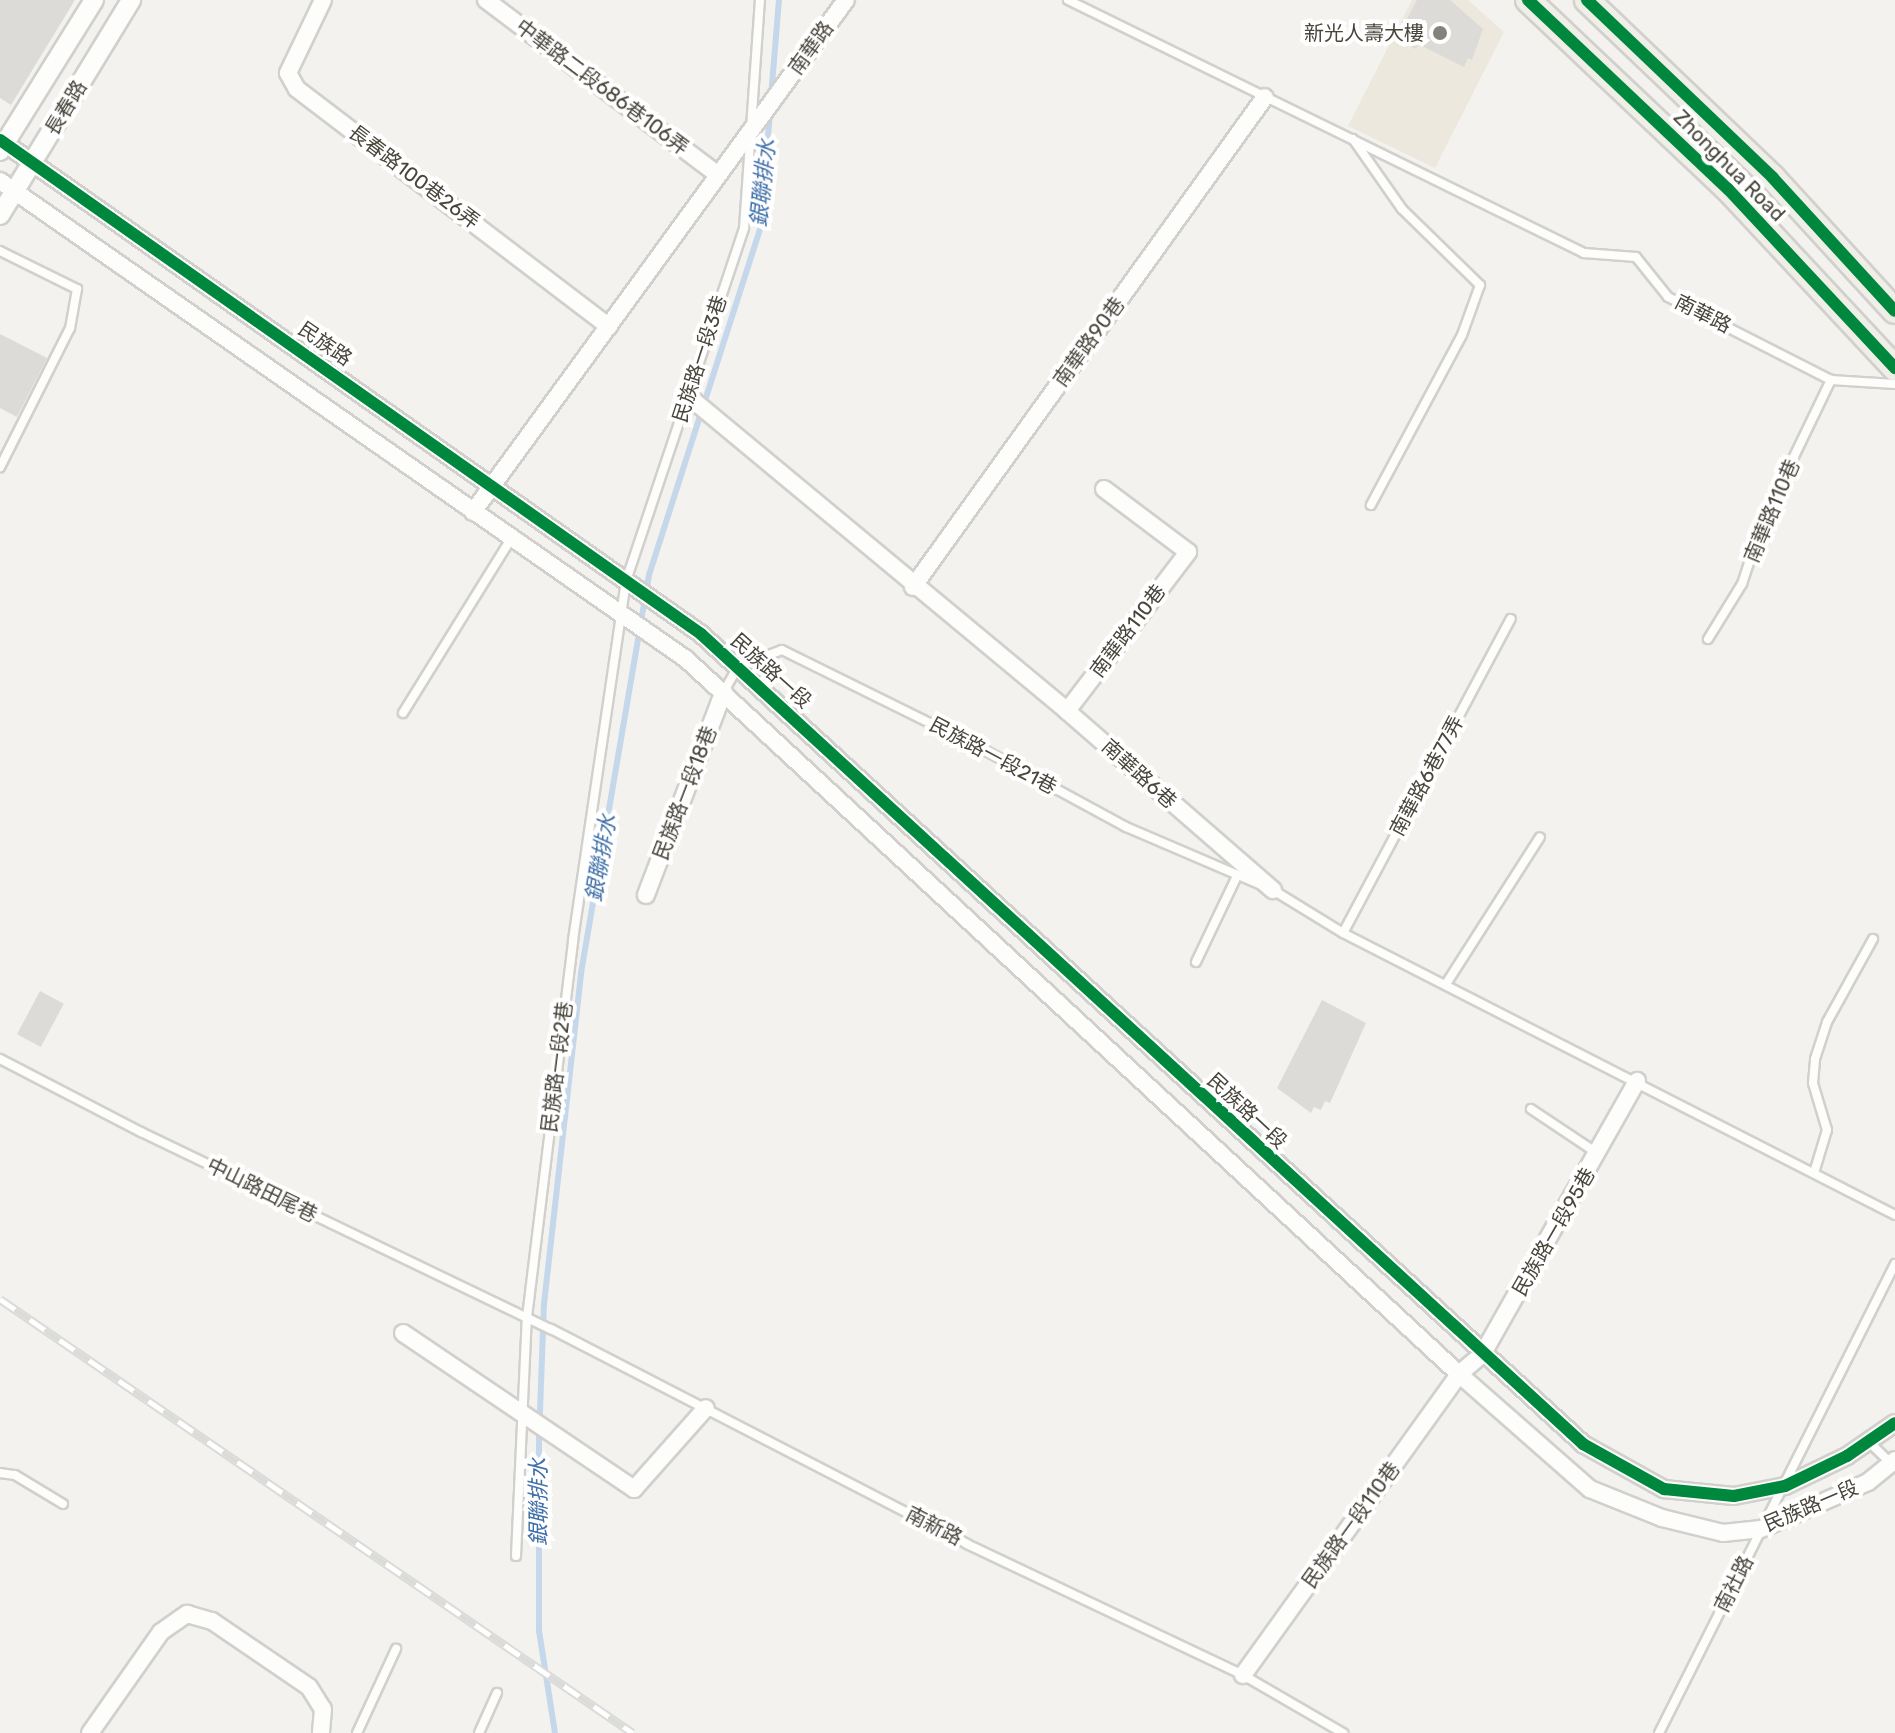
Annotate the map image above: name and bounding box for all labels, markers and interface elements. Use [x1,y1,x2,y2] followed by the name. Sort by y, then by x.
[511,14,693,160] street label: 中華路二段686巷106弄
[784,17,838,79] street label: 南華路
[1304,21,1424,45] place label: 新光人壽大樓
[1431,24,1449,42] marker: 新光人壽大樓
[40,76,92,140] street label: 長春路
[1668,105,1790,227] street label: Zhonghua Road
[344,120,484,234] street label: 長春路100巷26弄
[745,138,781,228] water label: 銀聯排水
[1671,290,1735,338] street label: 南華路
[668,293,732,425] street label: 民族路一段3巷
[1049,293,1129,391] street label: 南華路90巷
[294,317,356,371] street label: 民族路
[1739,456,1805,566] street label: 南華路110巷
[1085,580,1171,682] street label: 南華路110巷
[726,629,816,713] street label: 民族路一段
[925,712,1061,800] street label: 民族路一段21巷
[1385,712,1469,840] street label: 南華路6巷77弄
[648,723,722,863] street label: 民族路一段18巷
[1097,734,1181,814] street label: 南華路6巷
[580,812,622,904] water label: 銀聯排水
[537,1000,577,1134] street label: 民族路一段2巷
[1202,1068,1292,1154] street label: 民族路一段
[203,1153,321,1227] street label: 中山路田尾巷
[1508,1164,1600,1300] street label: 民族路一段95巷
[1297,1457,1405,1593] street label: 民族路一段110巷
[526,1458,552,1546] water label: 銀聯排水
[1760,1475,1862,1537] street label: 民族路一段
[902,1502,966,1550] street label: 南新路
[1710,1552,1758,1616] street label: 南社路

